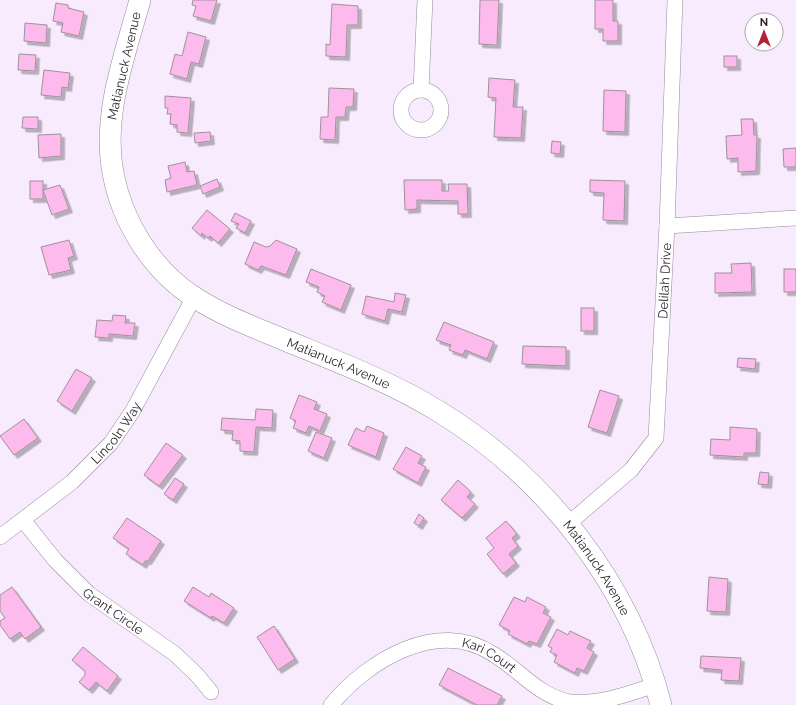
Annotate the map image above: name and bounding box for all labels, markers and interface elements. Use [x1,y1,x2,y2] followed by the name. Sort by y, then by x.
[104,10,144,122] street label: Matianuck Avenue
[744,12,784,52] north arrow
[760,16,768,29] text: N
[655,242,674,319] street label: Delilah Drive
[285,334,393,392] street label: Matianuck Avenue
[88,399,144,466] street label: Lincoln Way
[560,517,634,618] street label: Matianuck Avenue
[80,585,147,638] street label: Grant Circle
[461,634,520,676] street label: Kari Court

